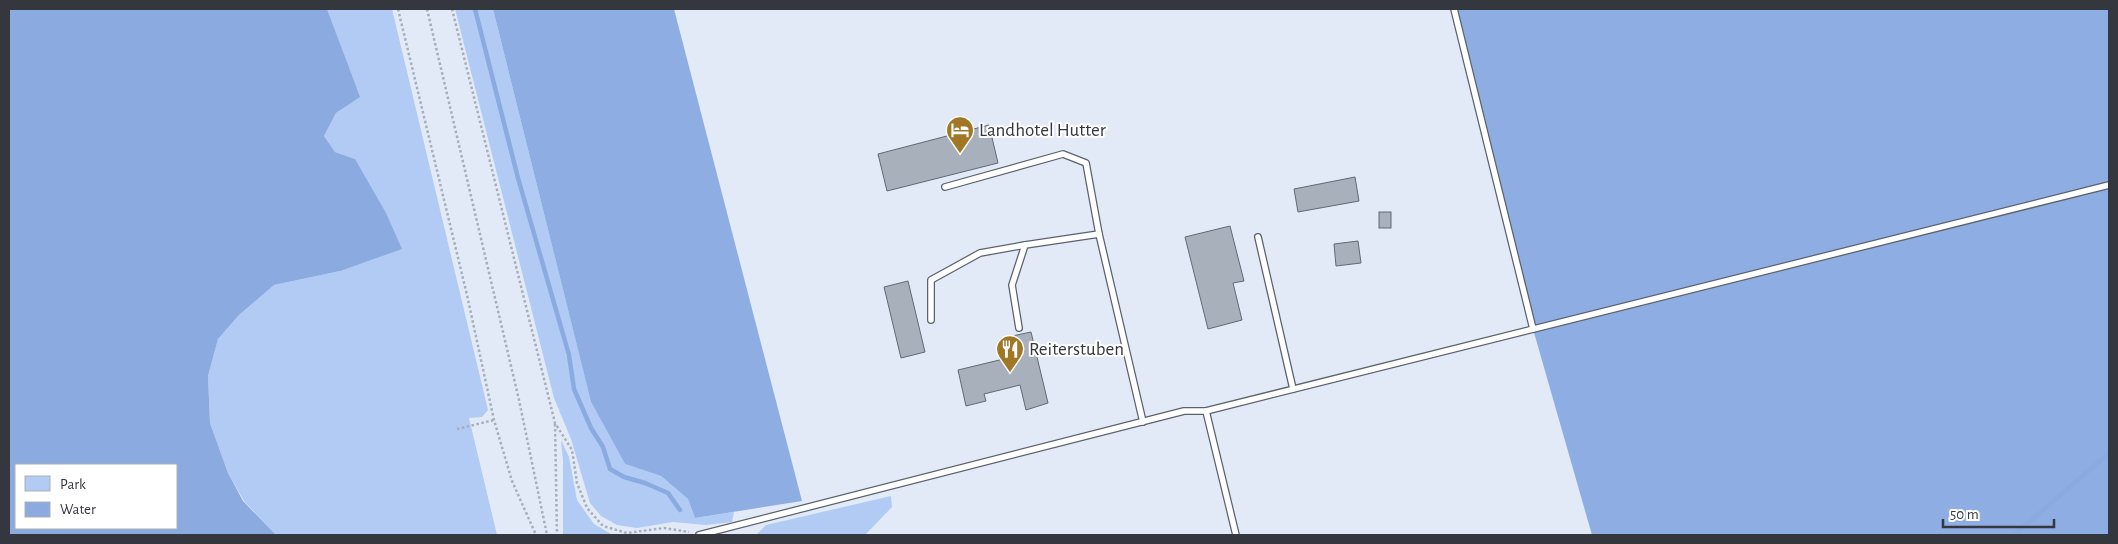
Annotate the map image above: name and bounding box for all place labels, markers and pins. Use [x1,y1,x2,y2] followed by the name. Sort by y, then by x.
[945,115,975,154] hotel icon: Landhotel Hutter
[979,121,1106,140] place label: Landhotel Hutter
[995,334,1025,373] restaurant icon: Reiterstuben
[1029,340,1124,359] place label: Reiterstuben

